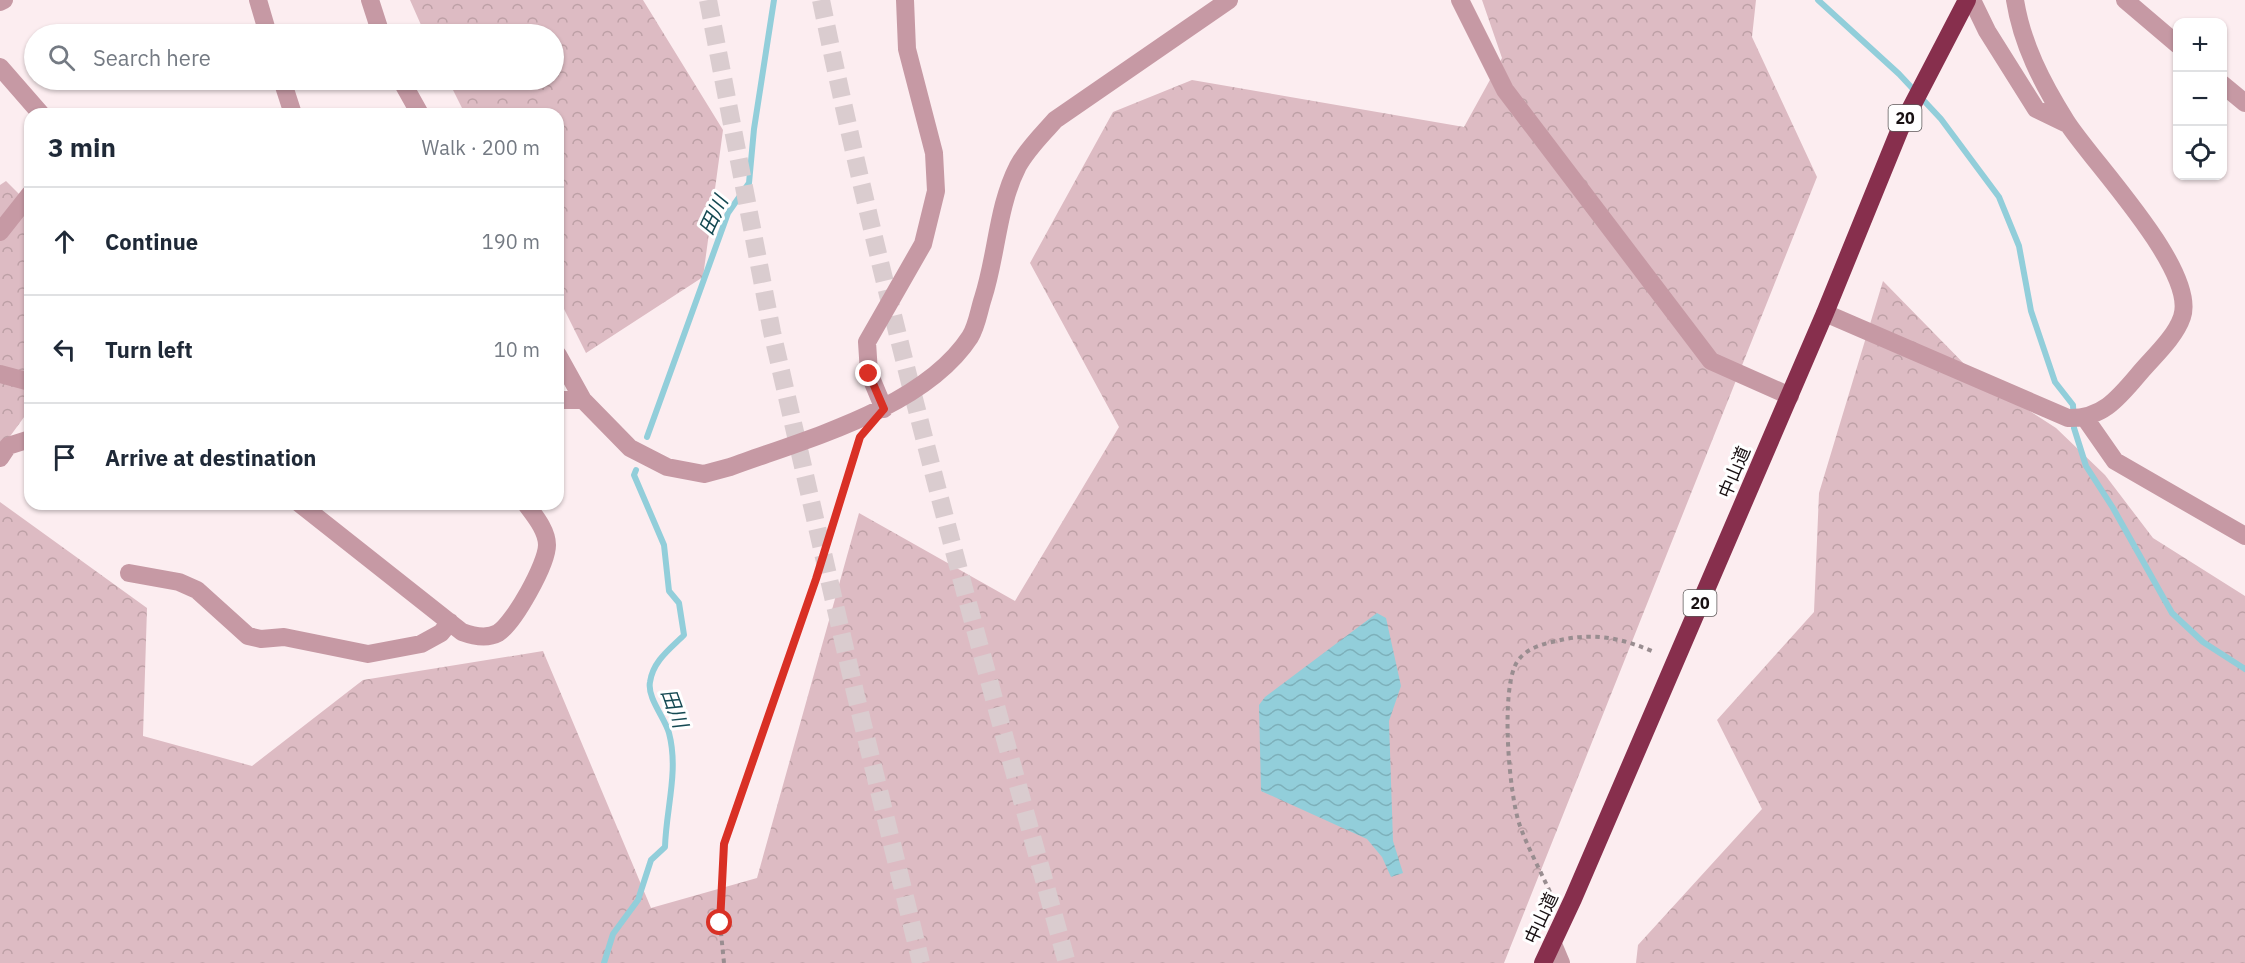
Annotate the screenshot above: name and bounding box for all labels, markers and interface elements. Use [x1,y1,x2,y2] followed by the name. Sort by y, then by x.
[2173,18,2227,180] map controls
[2173,18,2227,72] button: +
[24,24,564,90] search box
[45,41,78,74] icon: search
[93,43,211,72] text: Search here
[2173,72,2227,126] button: −
[1888,105,1922,131] road number: 20
[2173,126,2227,180] button: locate
[48,130,116,164] text: 3 min
[422,134,540,161] text: Walk · 200 m
[692,189,735,239] water label: 田川
[48,225,81,258] icon: ahead
[105,227,198,256] text: Continue
[482,228,540,255] text: 190 m
[48,333,81,366] icon: left
[105,335,193,364] text: Turn left
[494,336,540,363] text: 10 m
[855,360,881,386] route end
[48,441,81,474] icon: arrive
[105,443,316,472] text: Arrive at destination
[1713,443,1755,501] street label: 中山道
[1684,590,1716,616] road number: 20
[655,685,695,733] water label: 田川
[1519,889,1563,947] street label: 中山道
[706,909,732,935] route start

